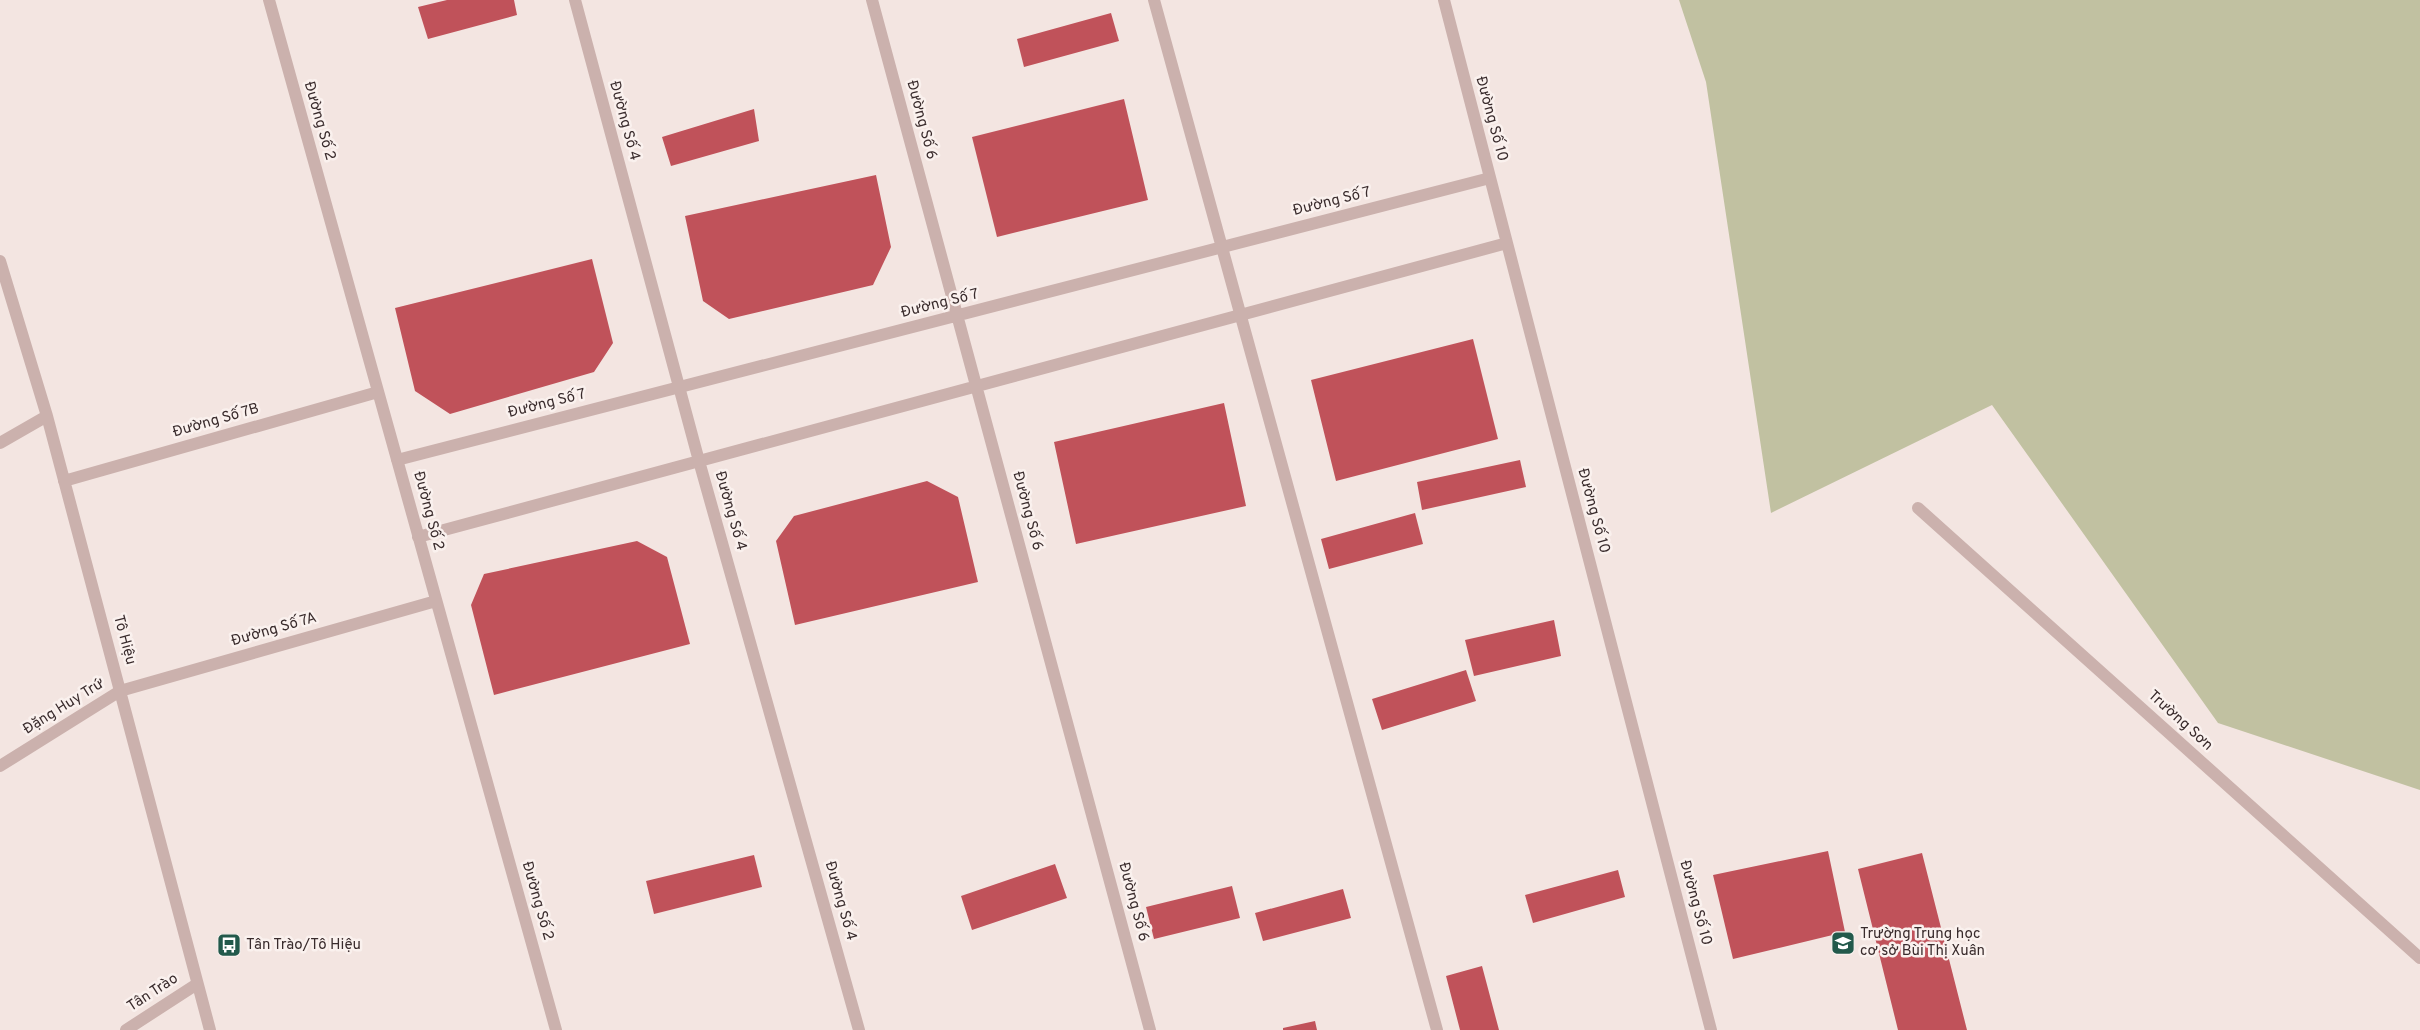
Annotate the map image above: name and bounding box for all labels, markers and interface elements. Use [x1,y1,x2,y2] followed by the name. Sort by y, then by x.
[1471,74,1512,164] street label: Đường Số 10
[901,78,942,162] street label: Đường Số 6
[299,79,340,163] street label: Đường Số 2
[604,79,645,163] street label: Đường Số 4
[1291,182,1373,221] street label: Đường Số 7
[899,284,981,323] street label: Đường Số 7
[506,384,588,423] street label: Đường Số 7
[170,399,261,442] street label: Đường Số 7B
[1573,466,1614,556] street label: Đường Số 10
[408,469,449,553] street label: Đường Số 2
[710,469,751,553] street label: Đường Số 4
[1007,469,1048,553] street label: Đường Số 6
[229,608,319,651] street label: Đường Số 7A
[108,613,140,667] street label: Tô Hiệu
[20,674,109,739] street label: Đặng Huy Trứ
[2143,687,2217,755] street label: Trường Sơn
[1675,858,1716,948] street label: Đường Số 10
[517,859,558,943] street label: Đường Số 2
[820,859,861,943] street label: Đường Số 4
[1113,860,1154,944] street label: Đường Số 6
[1860,925,1985,961] place label: Trường Trung học cơ sở Bùi Thị Xuân
[1830,930,1856,956] school or university icon: Trường Trung học cơ sở Bùi Thị Xuân
[216,932,242,958] bus stop icon: Tân Trào/Tô Hiệu
[246,936,361,955] place label: Tân Trào/Tô Hiệu
[124,970,182,1016] street label: Tân Trào

